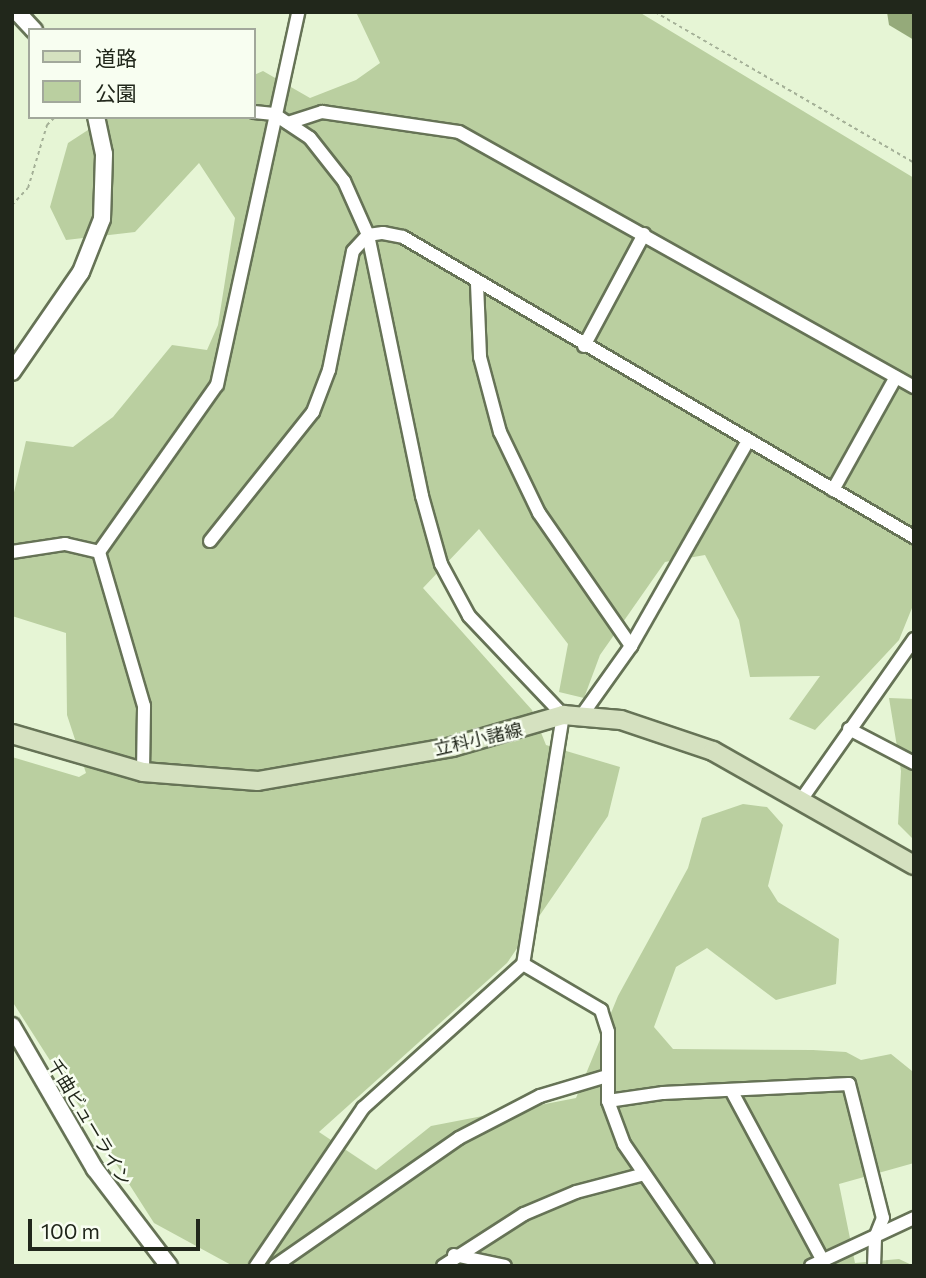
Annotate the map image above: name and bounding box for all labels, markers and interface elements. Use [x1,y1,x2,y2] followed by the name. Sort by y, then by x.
[28,28,256,119] legend
[95,45,137,70] text: 道路
[95,80,137,105] text: 公園
[432,718,524,760] street label: 立科小諸線
[44,1055,136,1189] street label: 千曲ビューライン
[32,1204,203,1248] scale bar
[41,1218,100,1243] text: 100 m

